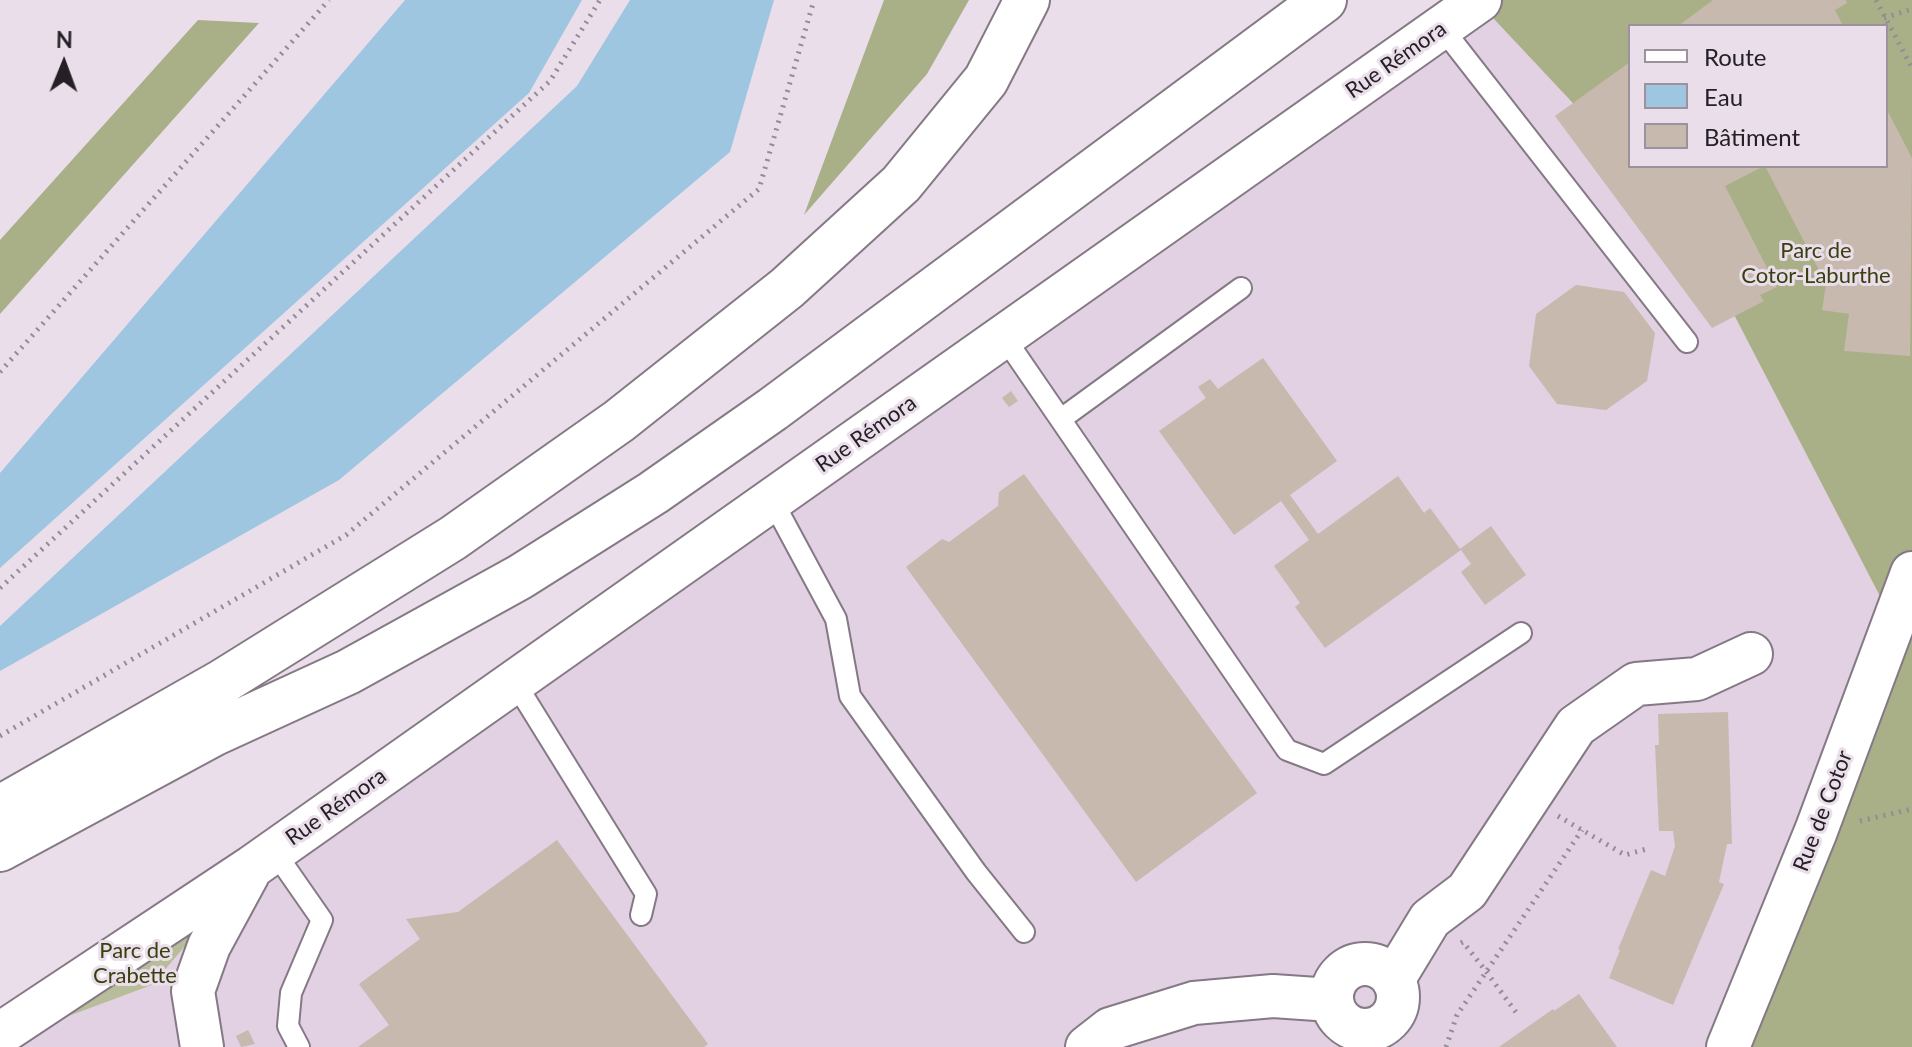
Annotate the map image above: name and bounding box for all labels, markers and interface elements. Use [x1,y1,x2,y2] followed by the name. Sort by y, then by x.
[1341,16,1451,104] street label: Rue Rémora
[24,24,104,104] north arrow
[1628,24,1888,168] legend
[56,26,73,53] text: N
[1704,42,1766,71] text: Route
[1704,82,1743,111] text: Eau
[1704,122,1800,151] text: Bâtiment
[1741,238,1891,290] park label: Parc de Cotor-Laburthe
[811,390,921,478] street label: Rue Rémora
[1788,747,1858,875] street label: Rue de Cotor
[281,763,391,851] street label: Rue Rémora
[93,938,177,990] park label: Parc de Crabette

